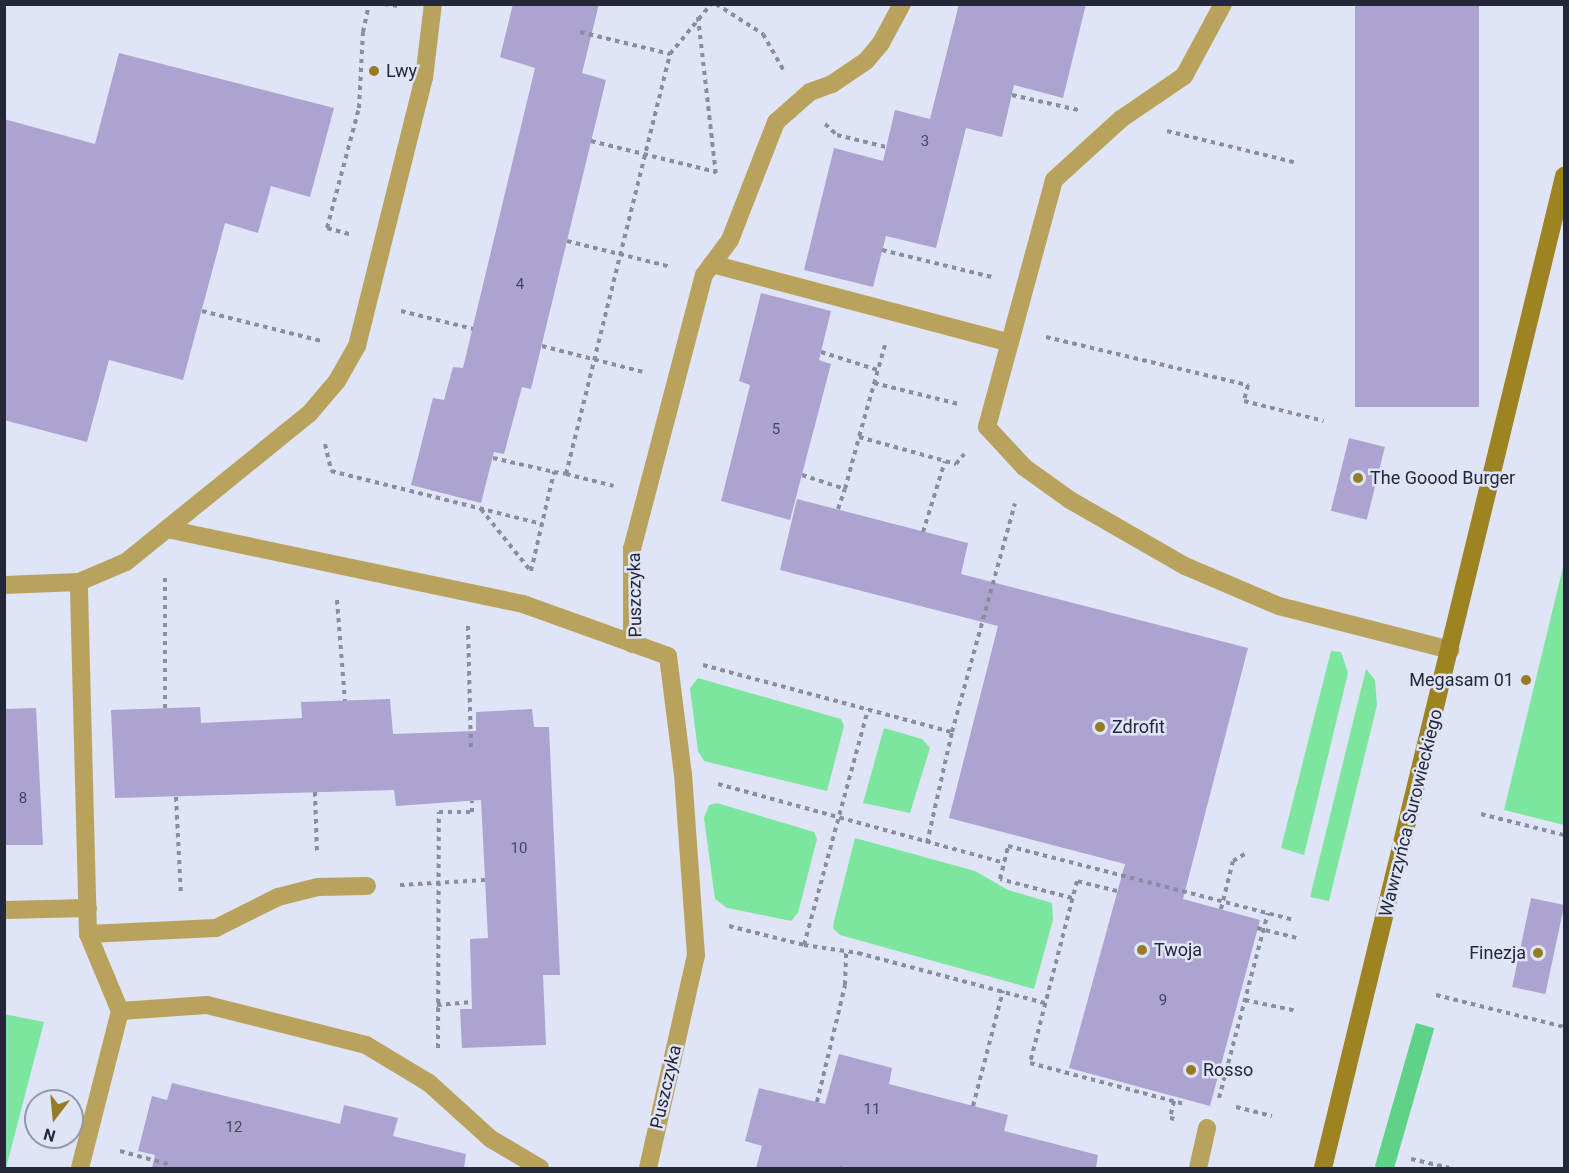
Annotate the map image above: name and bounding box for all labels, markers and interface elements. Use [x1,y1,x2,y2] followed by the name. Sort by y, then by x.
[386,60,417,82] place label: Lwy
[367,64,381,78] marker: Lwy
[921,133,929,151] house number: 3
[516,276,524,294] house number: 4
[772,421,780,439] house number: 5
[1370,467,1515,489] place label: The Goood Burger
[1351,471,1365,485] marker: The Goood Burger
[623,552,647,638] street label: Puszczyka
[1409,669,1514,691] place label: Megasam 01
[1519,673,1533,687] marker: Megasam 01
[1375,707,1447,919] street label: Wawrzyńca Surowieckiego
[1112,716,1165,738] place label: Zdrofit
[1093,720,1107,734] marker: Zdrofit
[19,790,27,808] house number: 8
[511,840,527,858] house number: 10
[1154,939,1202,961] place label: Twoja
[1469,942,1526,964] place label: Finezja
[1135,943,1149,957] marker: Twoja
[1531,946,1545,960] marker: Finezja
[1159,992,1167,1010] house number: 9
[646,1043,686,1131] street label: Puszczyka
[1203,1059,1253,1081] place label: Rosso
[1184,1063,1198,1077] marker: Rosso
[24,1089,84,1149] north arrow
[864,1101,880,1119] house number: 11
[226,1119,242,1137] house number: 12
[41,1124,58,1146] text: N

